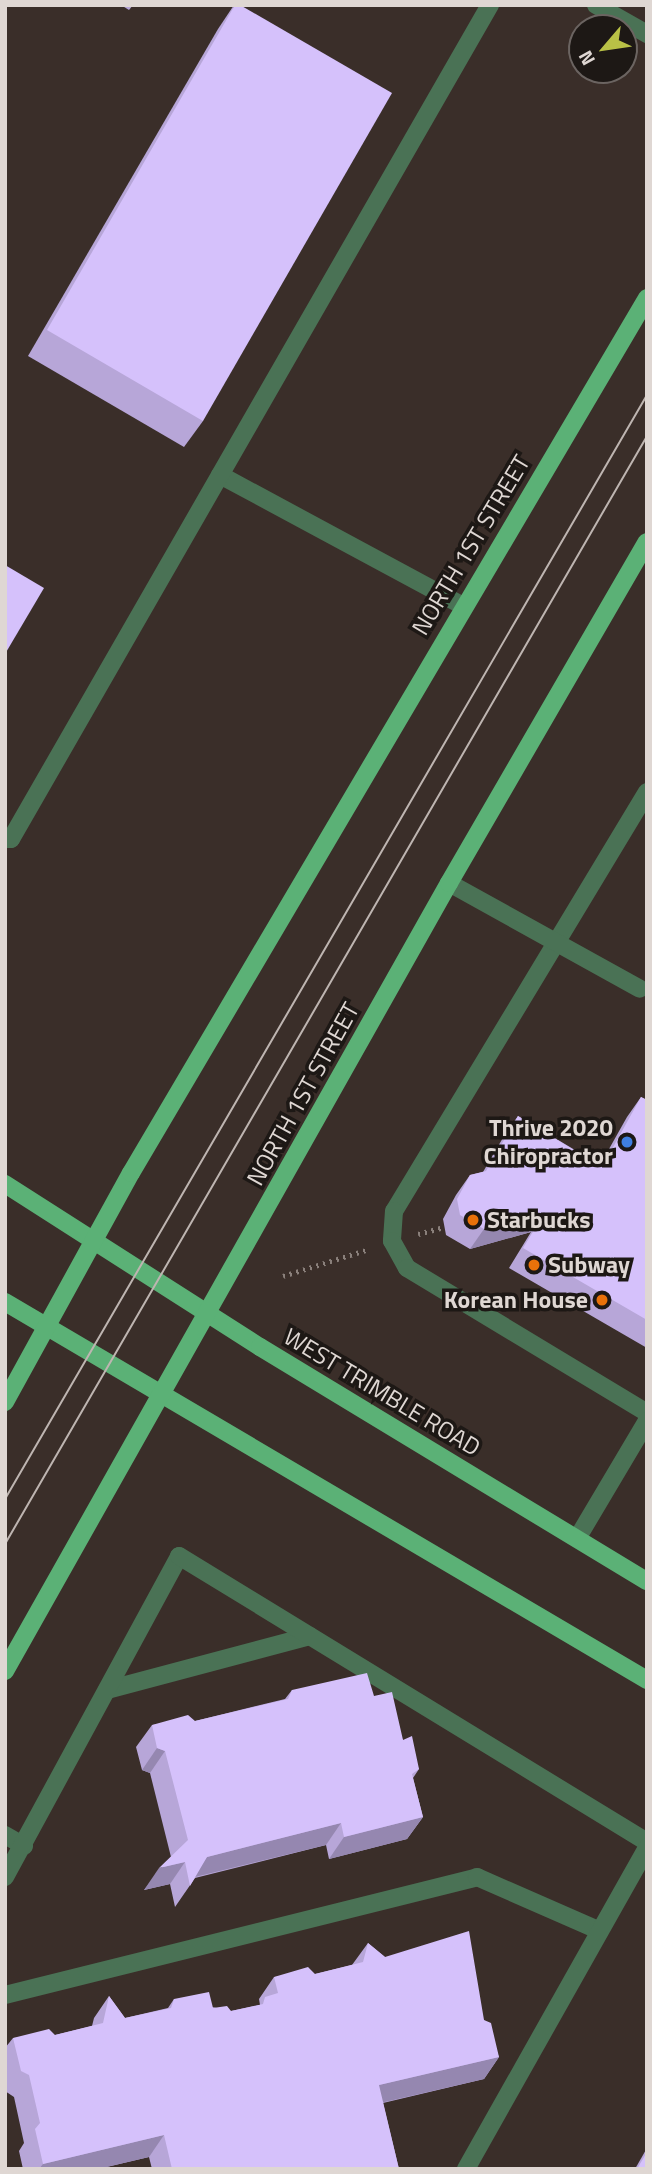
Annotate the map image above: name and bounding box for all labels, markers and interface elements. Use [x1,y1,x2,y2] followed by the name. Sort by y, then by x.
[568,14,638,84] north arrow
[570,46,602,71] text: N
[406,450,536,640] street label: NORTH 1ST STREET
[241,998,365,1190] street label: NORTH 1ST STREET
[483,1114,613,1170] place label: Thrive 2020 Chiropractor
[619,1134,635,1150] marker: Thrive 2020 Chiropractor
[487,1206,591,1234] place label: Starbucks
[465,1212,481,1228] marker: Starbucks
[548,1251,630,1279] place label: Subway
[526,1257,542,1273] marker: Subway
[444,1286,588,1314] place label: Korean House
[594,1292,610,1308] marker: Korean House
[279,1322,485,1462] street label: WEST TRIMBLE ROAD

